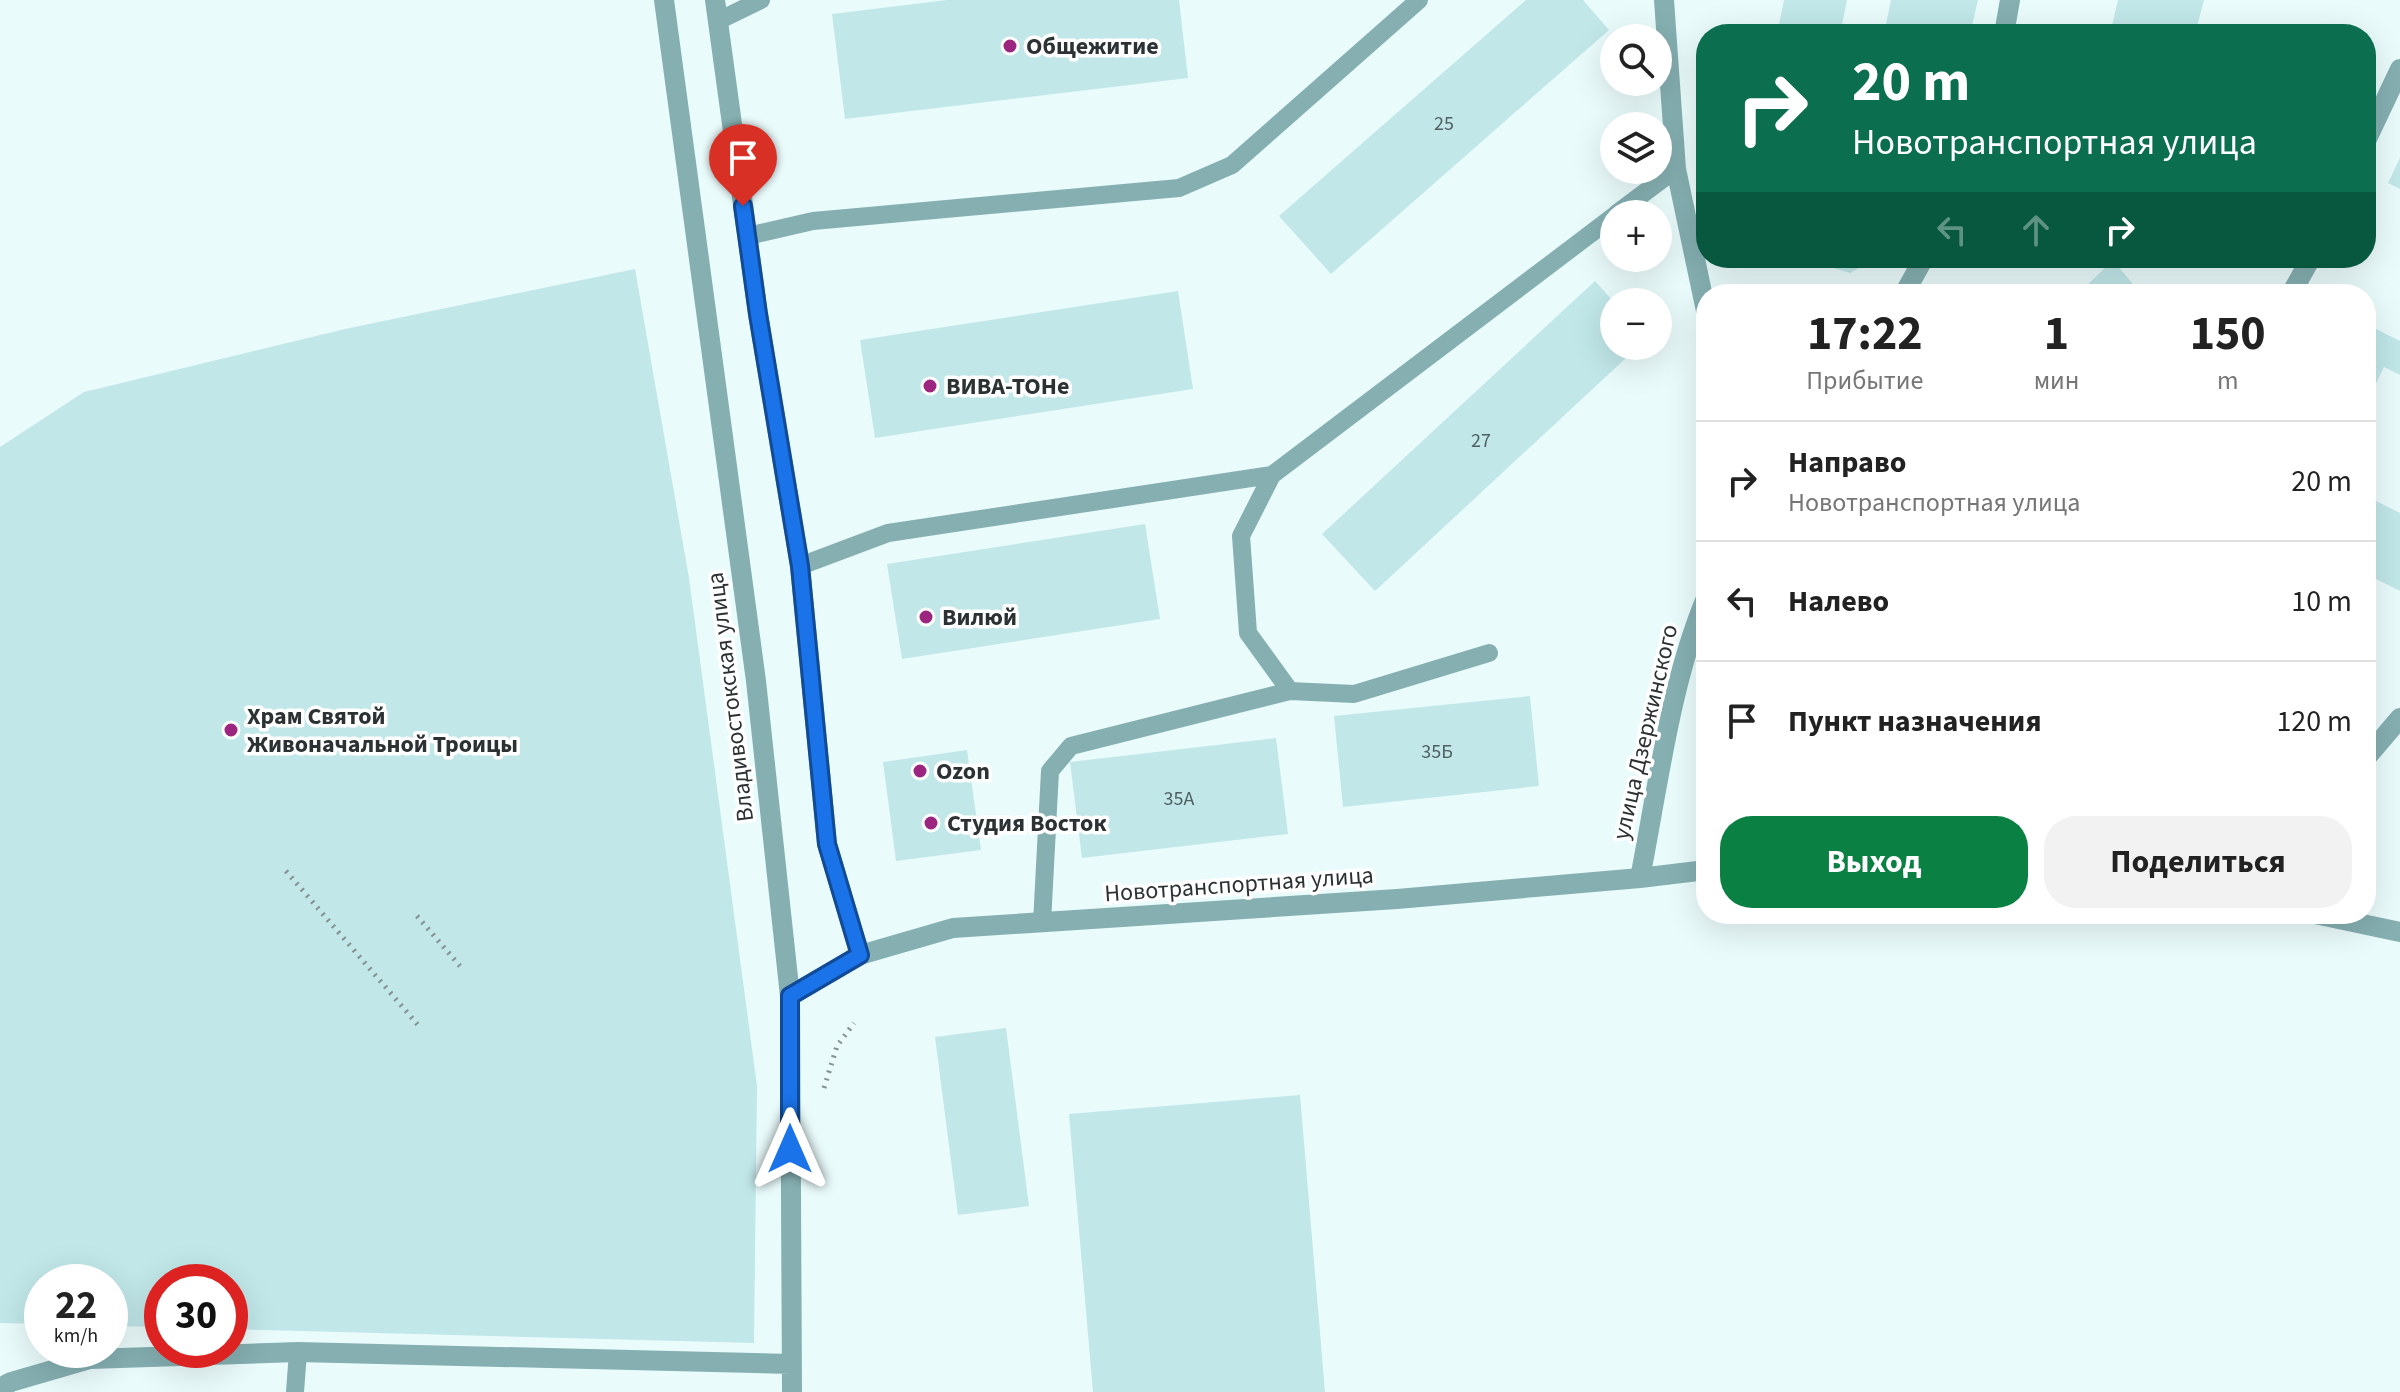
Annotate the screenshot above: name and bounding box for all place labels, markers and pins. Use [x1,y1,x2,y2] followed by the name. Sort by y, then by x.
[1026,29,1159,64] place label: Общежитие
[1001,37,1019,55] marker: Общежитие
[709,124,777,206] pin
[946,369,1069,404] place label: ВИВА-ТОНе
[921,377,939,395] marker: ВИВА-ТОНе
[942,600,1017,635] place label: Вилюй
[917,608,935,626] marker: Вилюй
[247,699,518,762] place label: Храм Святой Живоначальной Троицы
[222,721,240,739] marker: Храм Святой Живоначальной Троицы
[936,754,990,789] place label: Ozon
[911,762,929,780] marker: Ozon
[947,806,1107,841] place label: Студия Восток
[922,814,940,832] marker: Студия Восток

